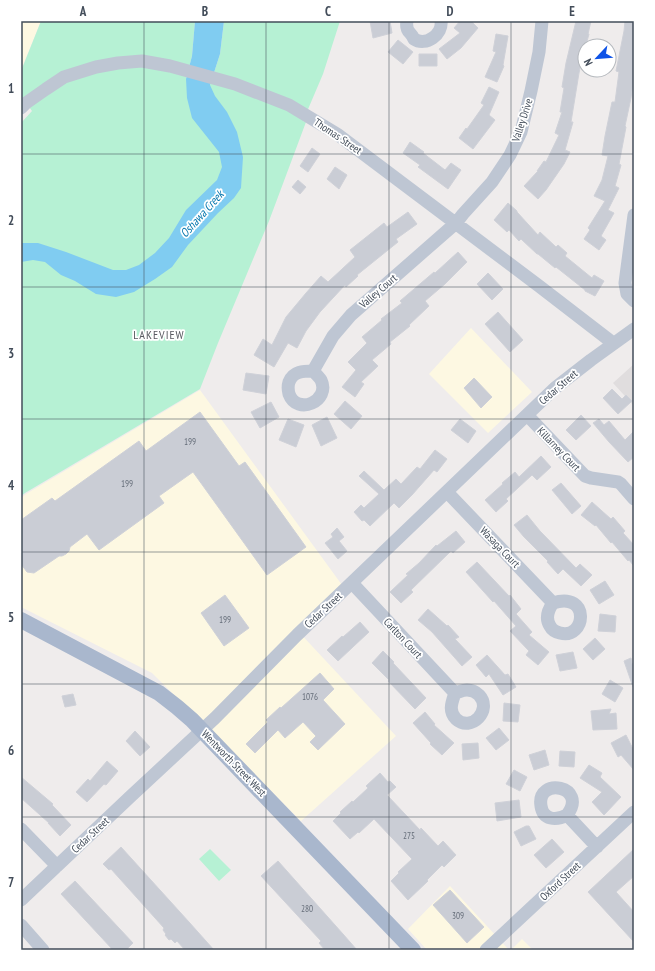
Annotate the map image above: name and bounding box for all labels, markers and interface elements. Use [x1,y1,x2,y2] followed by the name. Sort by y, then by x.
[79,3,87,20] text: A
[202,3,208,20] text: B
[325,3,331,20] text: C
[447,3,454,20] text: D
[569,3,575,20] text: E
[577,38,617,78] north arrow
[580,57,596,68] text: N
[8,80,14,97] text: 1
[508,96,536,144] street label: Valley Drive
[311,115,365,157] street label: Thomas Street
[177,186,228,240] water label: Oshawa Creek
[8,212,14,229] text: 2
[356,271,400,312] street label: Valley Court
[133,327,185,342] district label: LAKEVIEW
[8,345,14,362] text: 3
[536,366,580,408] street label: Cedar Street
[534,424,584,474] street label: Killarney Court
[184,436,196,447] house number: 199
[8,477,15,494] text: 4
[121,478,133,489] house number: 199
[477,524,523,570] street label: Wasaga Court
[301,589,345,631] street label: Cedar Street
[8,609,14,626] text: 5
[219,614,231,625] house number: 199
[381,615,425,661] street label: Carlton Court
[302,691,318,702] house number: 1076
[199,727,269,799] street label: Wentworth Street West
[8,742,14,759] text: 6
[68,814,112,856] street label: Cedar Street
[403,830,415,841] house number: 275
[537,859,583,903] street label: Oxford Street
[8,874,14,891] text: 7
[301,903,313,914] house number: 280
[452,910,464,921] house number: 309

